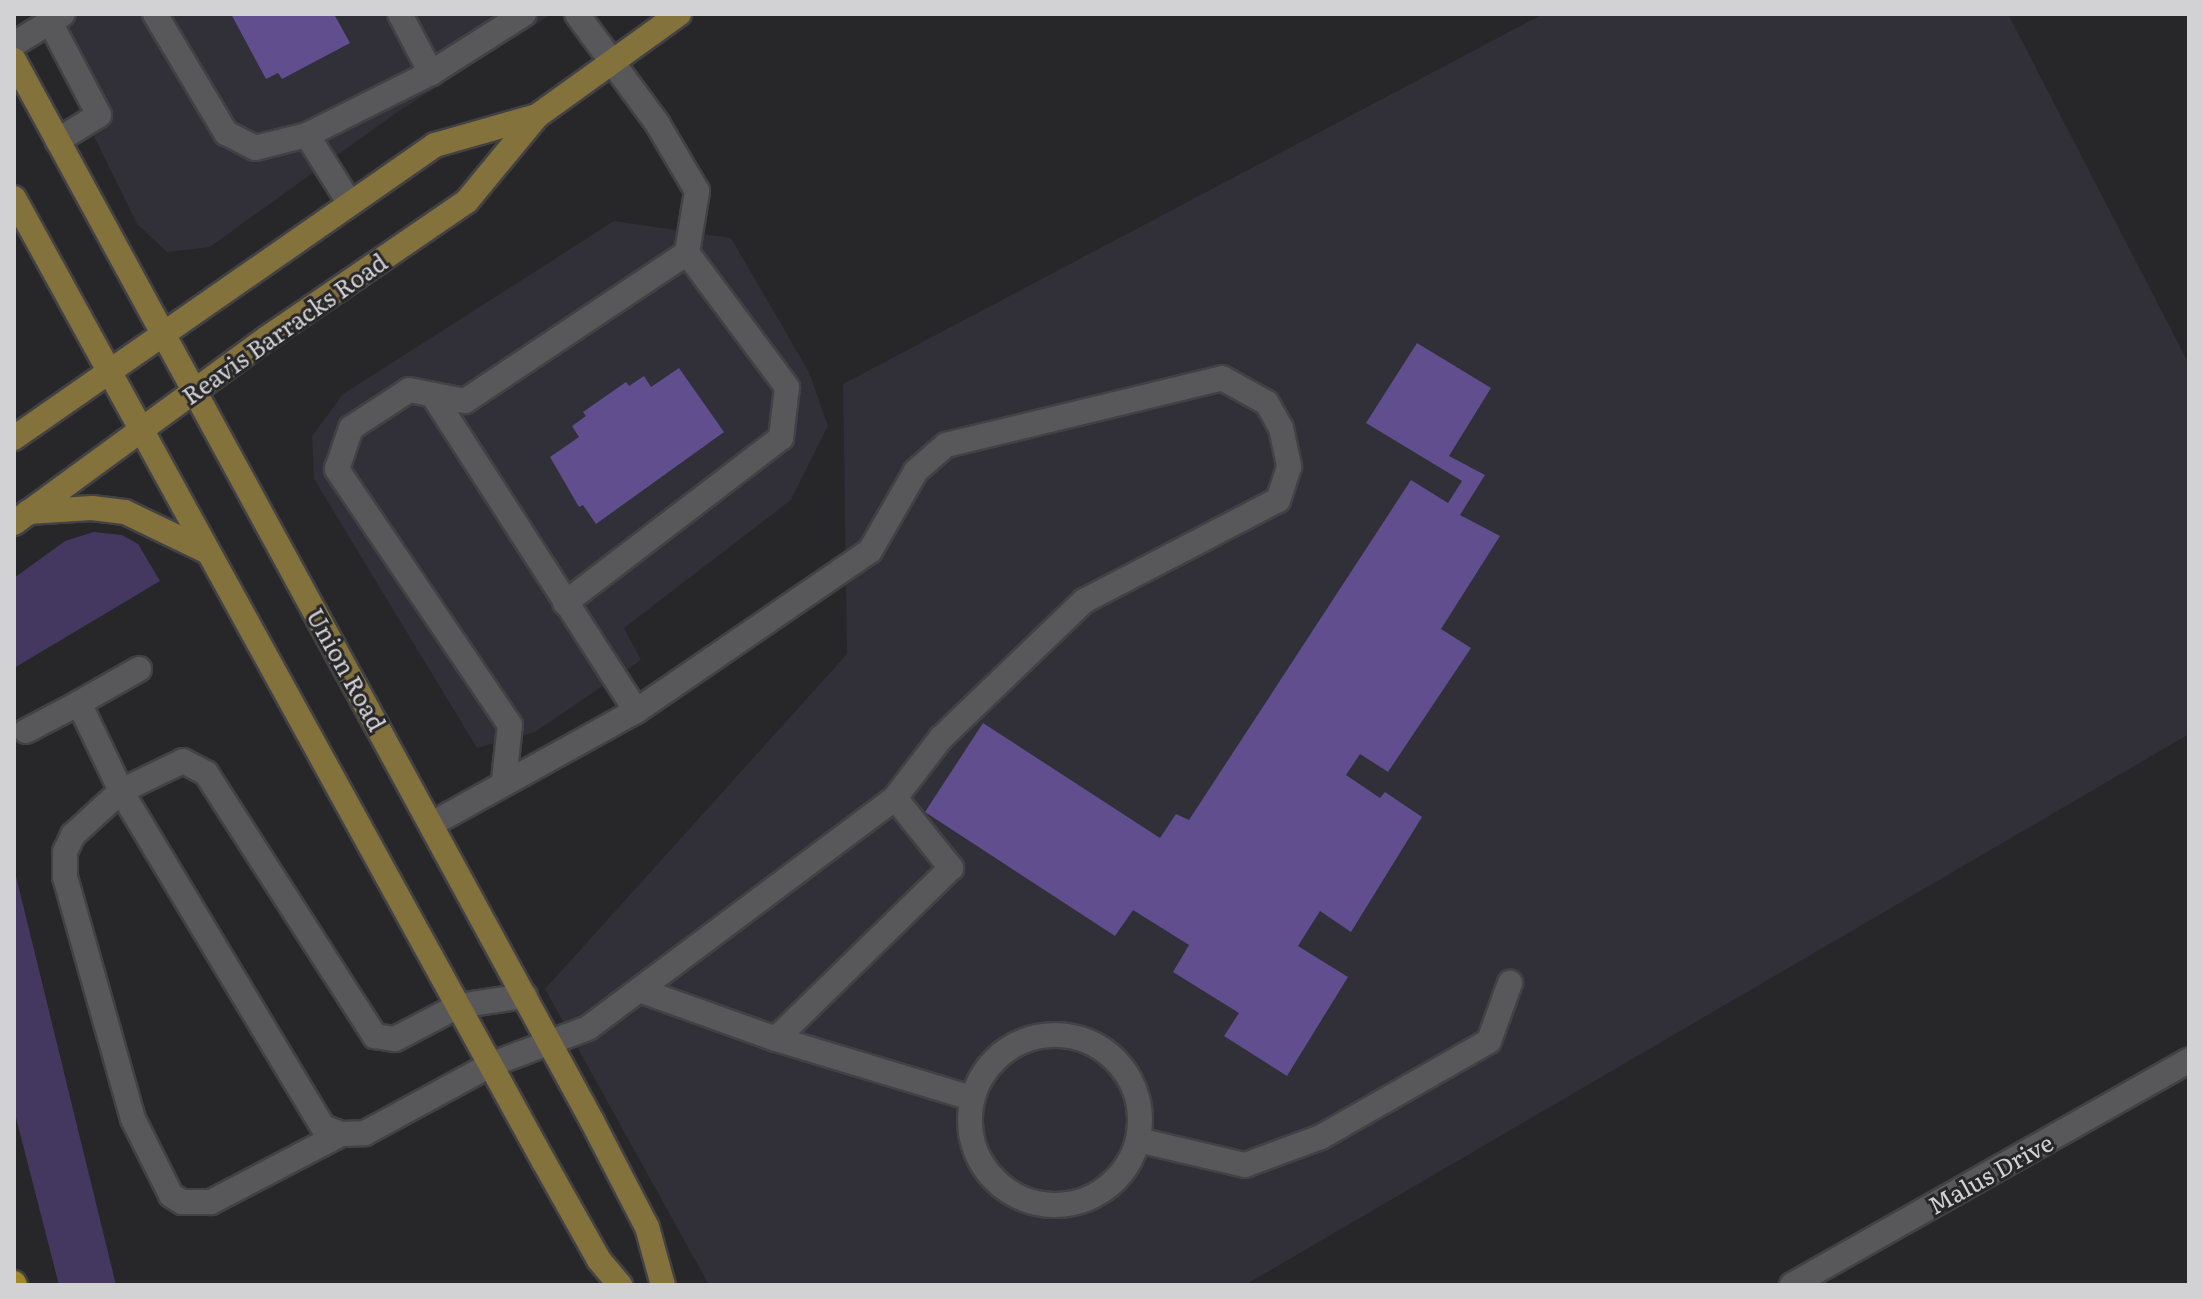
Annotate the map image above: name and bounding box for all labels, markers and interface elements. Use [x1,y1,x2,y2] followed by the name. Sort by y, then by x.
[176,246,392,410] street label: Reavis Barracks Road
[302,603,392,735] street label: Union Road
[1923,1127,2057,1219] street label: Malus Drive

